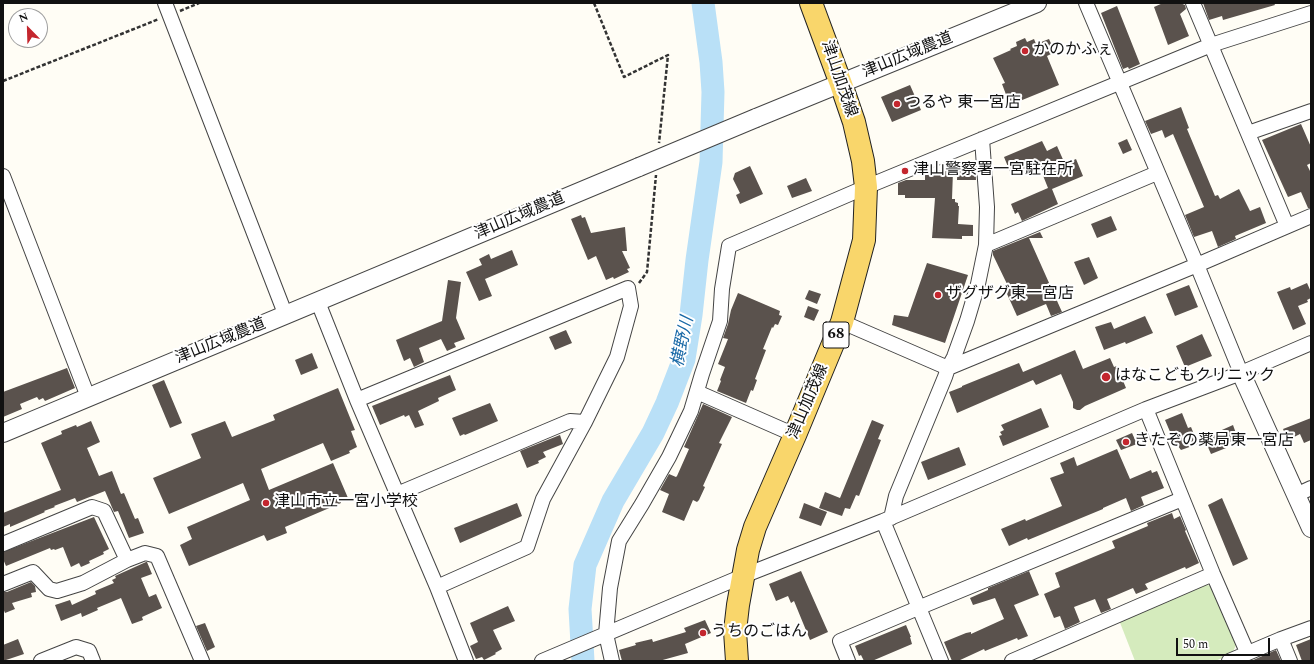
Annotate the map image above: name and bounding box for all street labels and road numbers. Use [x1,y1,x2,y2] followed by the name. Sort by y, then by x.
[860,29,956,83] street label: 津山広域農道
[816,38,860,120] street label: 津山加茂線
[472,189,568,245] street label: 津山広域農道
[173,315,269,369] street label: 津山広域農道
[823,322,849,348] road number: 68
[785,361,833,443] street label: 津山加茂線

